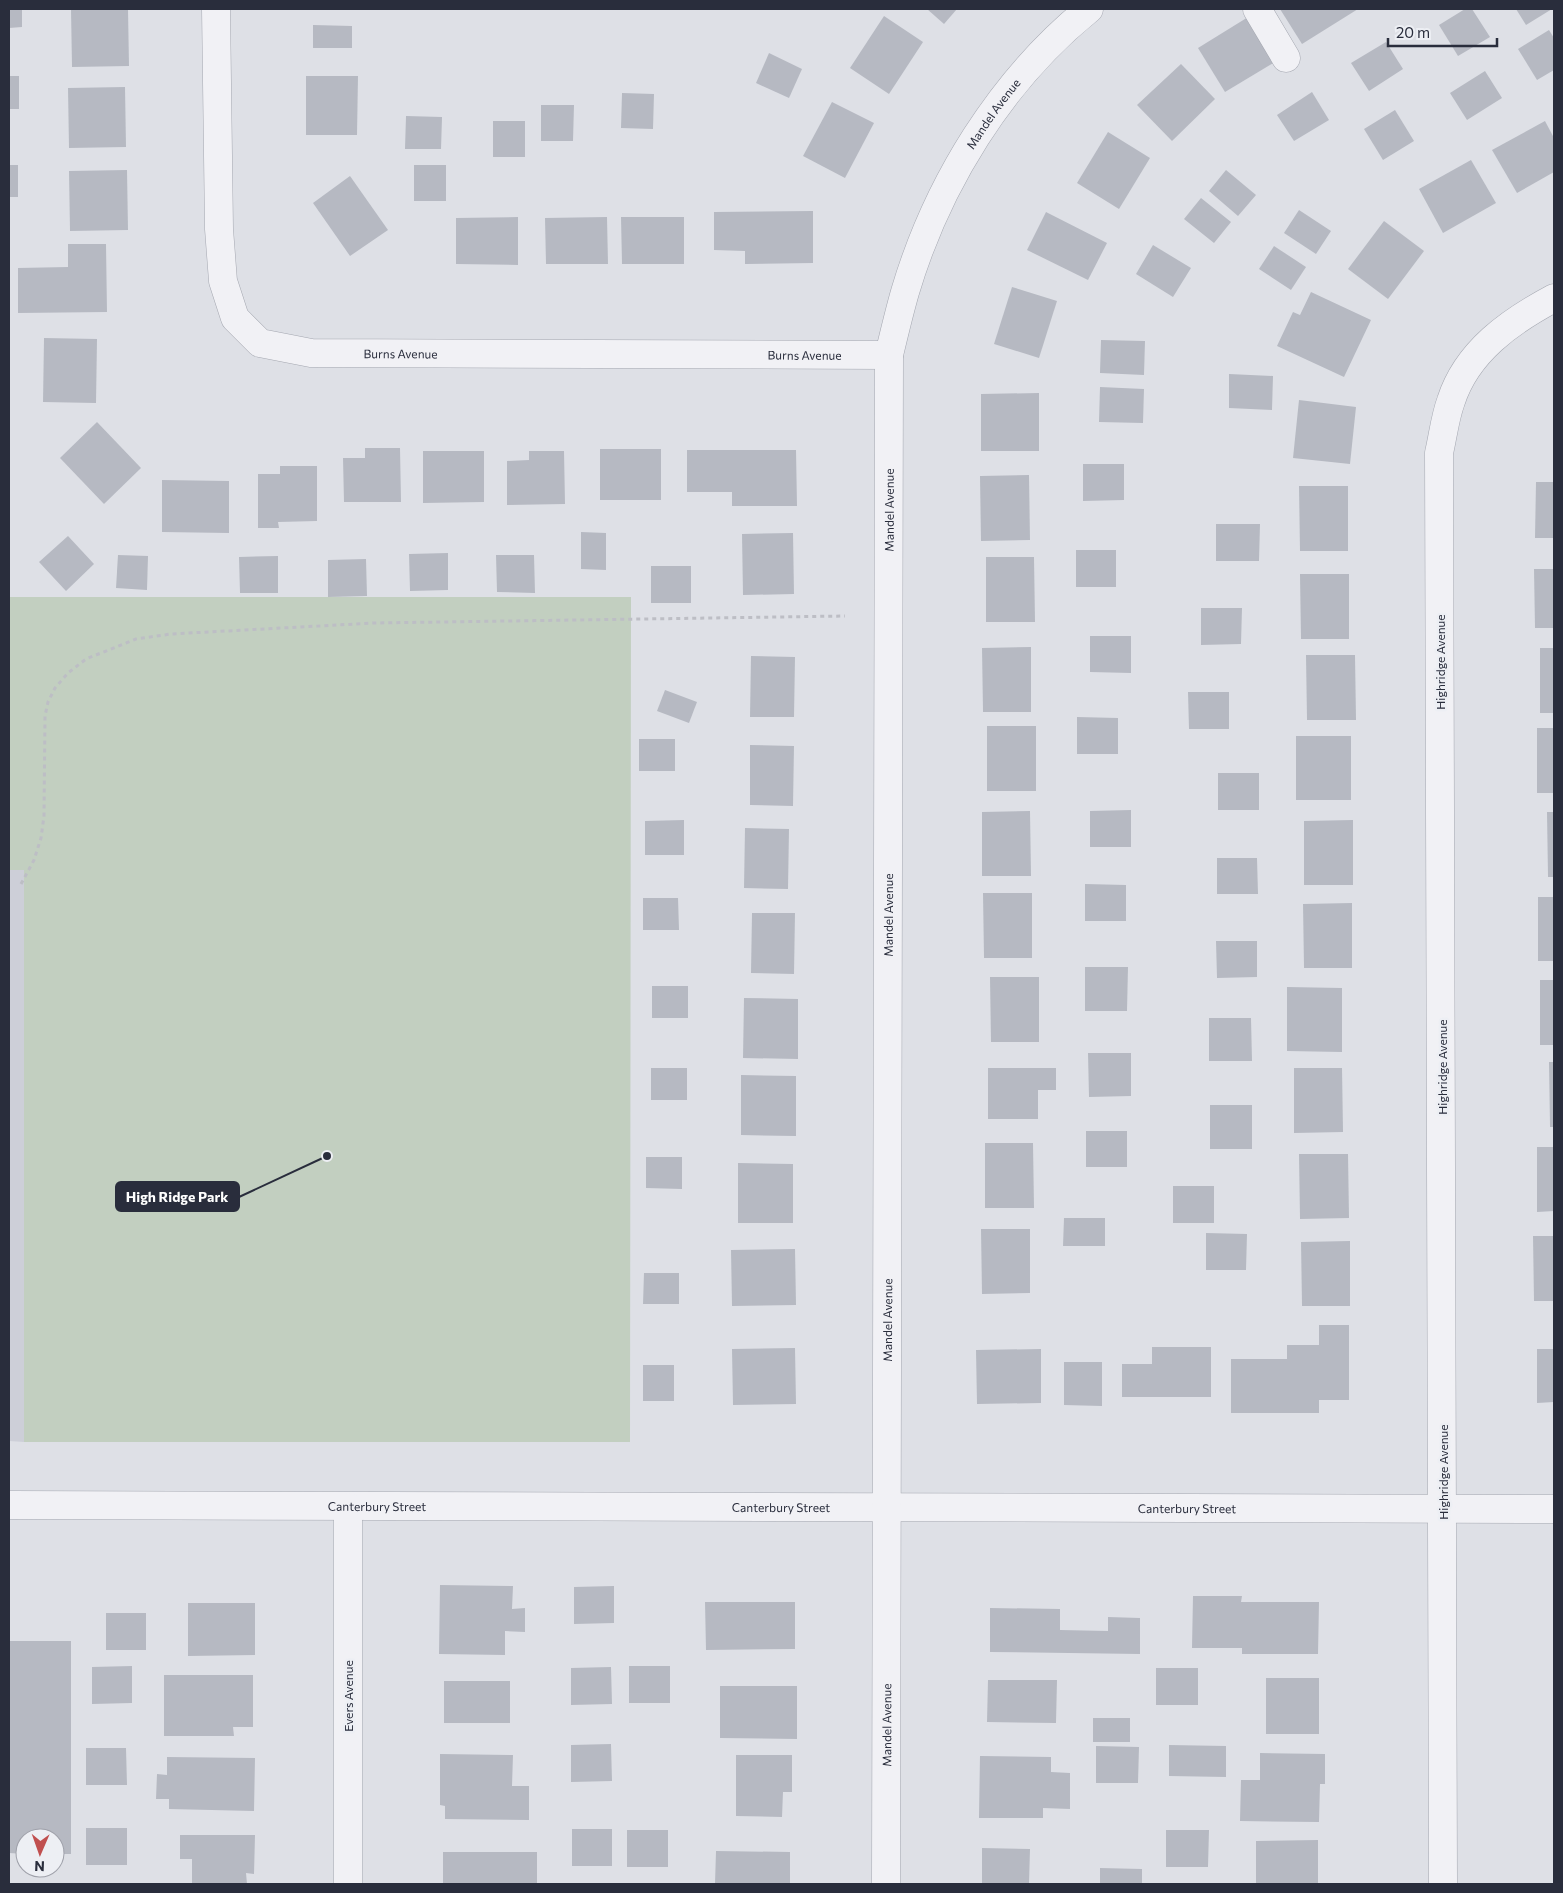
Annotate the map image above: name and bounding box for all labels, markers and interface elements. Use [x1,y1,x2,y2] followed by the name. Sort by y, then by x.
[1388,15,1497,47] scale bar
[1396,23,1430,41] text: 20 m
[963,75,1023,151] street label: Mandel Avenue
[364,346,438,360] street label: Burns Avenue
[768,348,842,362] street label: Burns Avenue
[882,468,896,552] street label: Mandel Avenue
[1433,614,1447,710] street label: Highridge Avenue
[881,873,895,957] street label: Mandel Avenue
[1435,1019,1449,1115] street label: Highridge Avenue
[116,1182,239,1211] callout: High Ridge Park
[126,1188,228,1205] text: High Ridge Park
[880,1278,894,1362] street label: Mandel Avenue
[1436,1424,1450,1520] street label: Highridge Avenue
[328,1499,426,1513] street label: Canterbury Street
[732,1500,830,1514] street label: Canterbury Street
[1138,1501,1236,1515] street label: Canterbury Street
[341,1660,355,1732] street label: Evers Avenue
[879,1683,893,1767] street label: Mandel Avenue
[15,1828,65,1878] north arrow
[34,1858,45,1875] text: N

